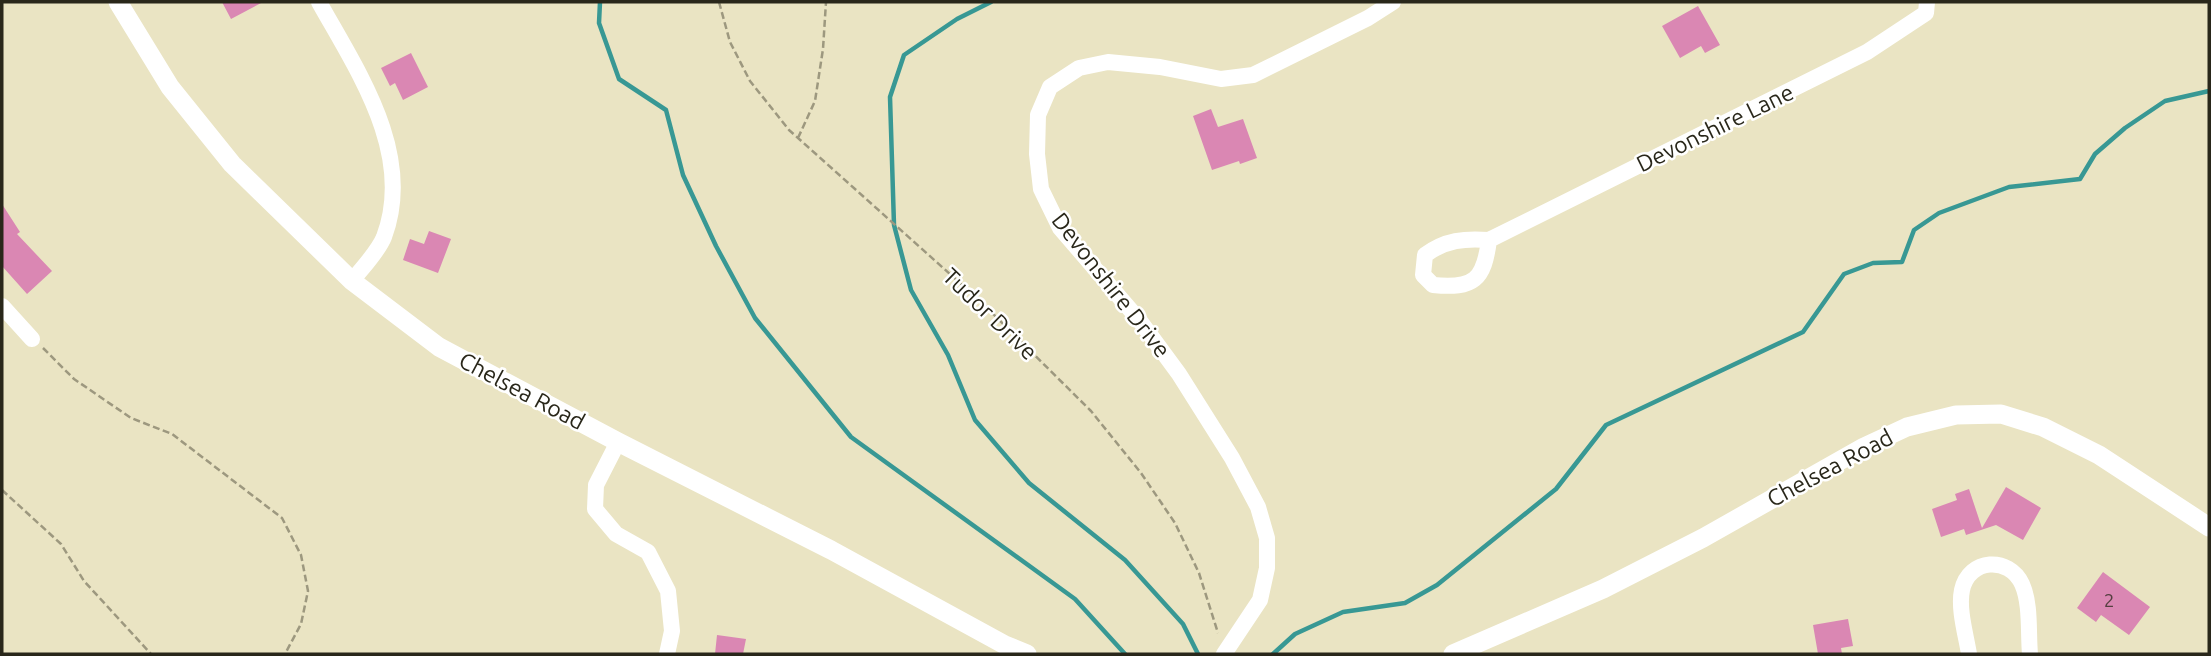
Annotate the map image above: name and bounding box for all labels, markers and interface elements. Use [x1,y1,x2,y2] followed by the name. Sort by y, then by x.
[1632,79,1797,176] street label: Devonshire Lane
[1047,207,1176,362] street label: Devonshire Drive
[938,263,1042,365] street label: Tudor Drive
[455,347,589,434] street label: Chelsea Road
[1763,424,1897,511] street label: Chelsea Road
[2104,589,2114,611] house number: 2

